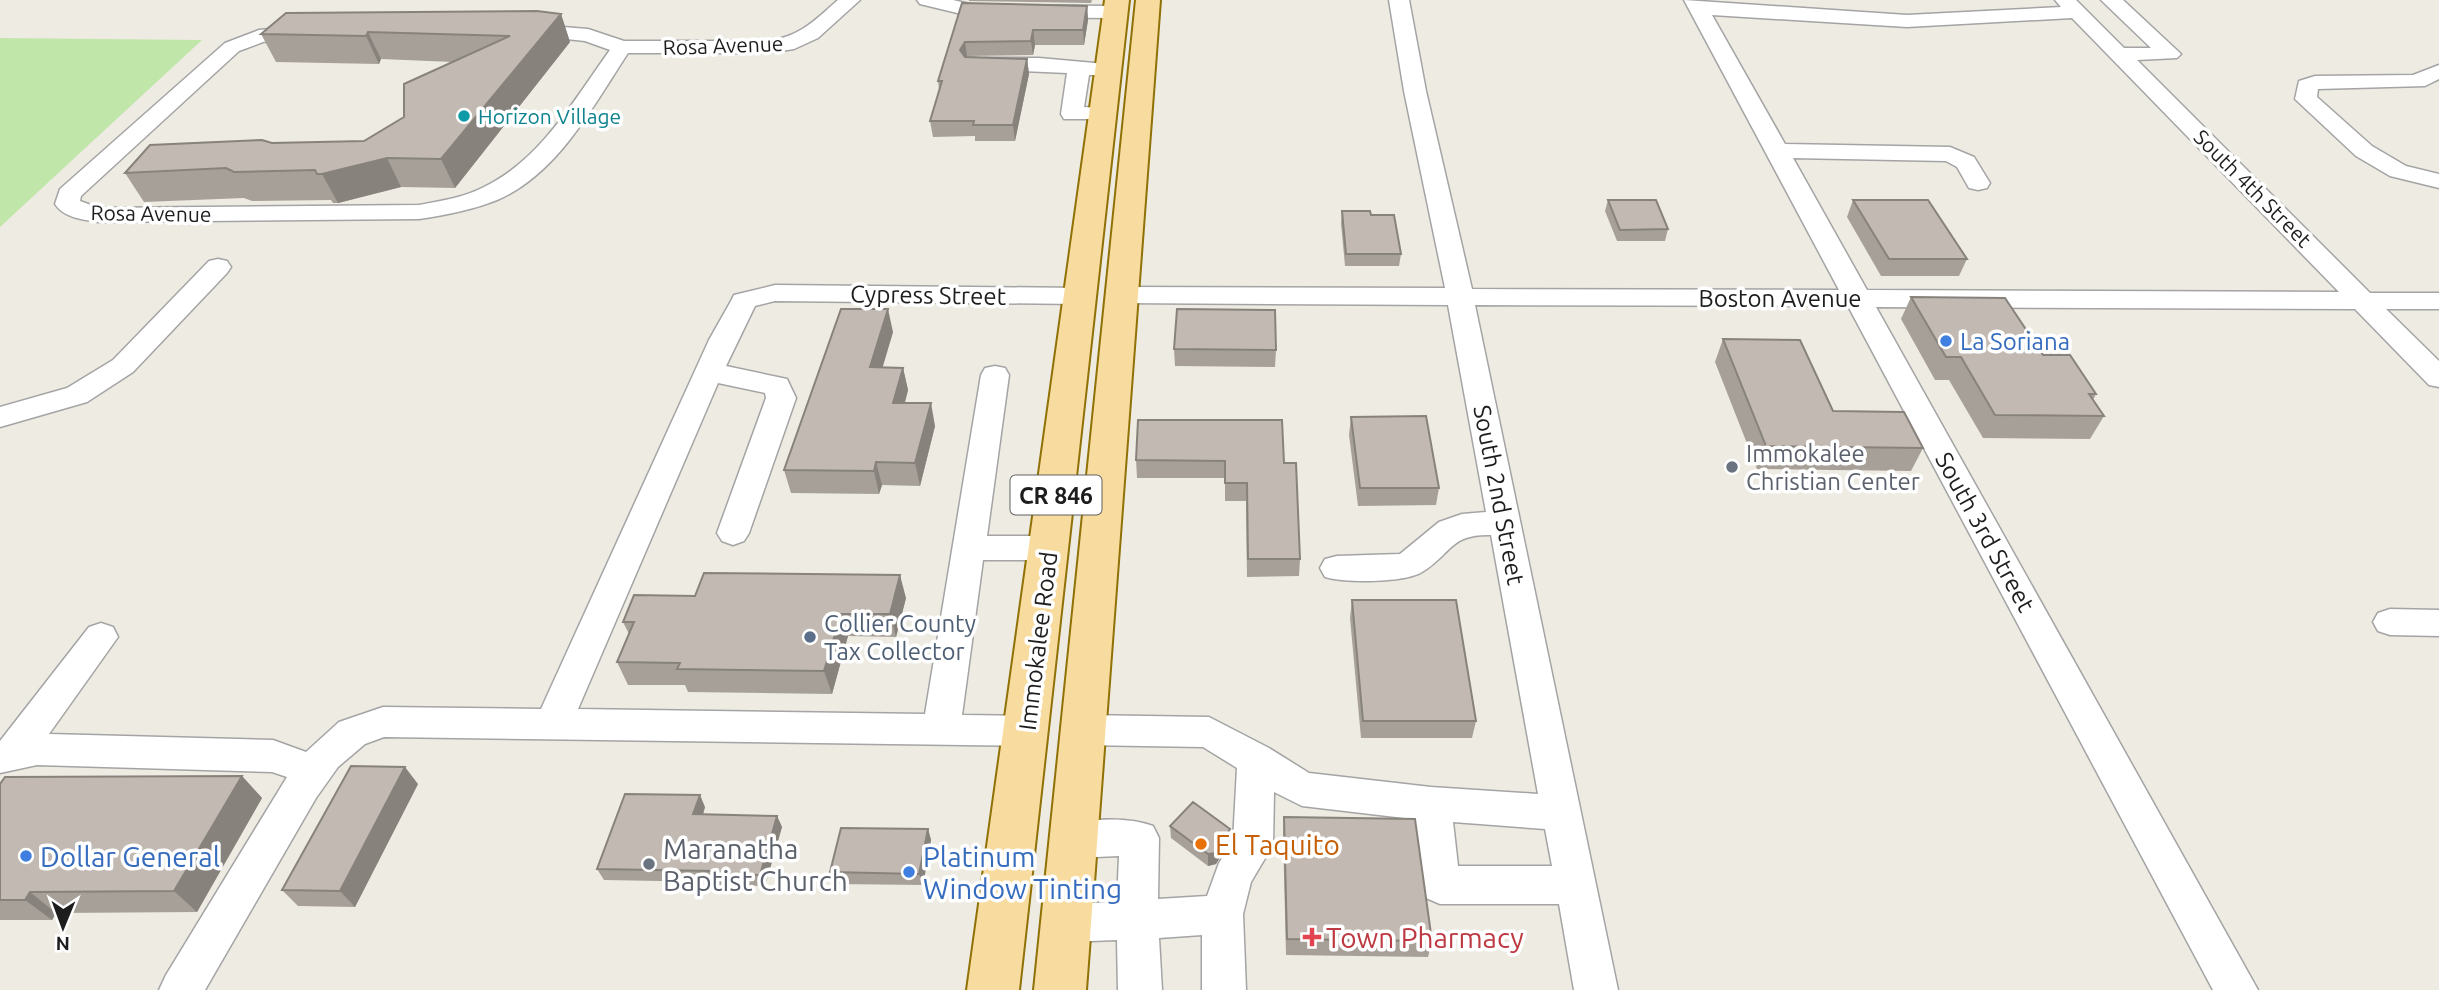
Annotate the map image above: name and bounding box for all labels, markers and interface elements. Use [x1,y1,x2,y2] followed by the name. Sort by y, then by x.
[662,31,784,59] street label: Rosa Avenue
[478,104,621,128] place label: Horizon Village
[456,108,472,124] marker: Horizon Village
[2189,124,2317,252] street label: South 4th Street
[90,200,212,226] street label: Rosa Avenue
[850,280,1007,310] street label: Cypress Street
[1698,285,1862,312] street label: Boston Avenue
[1960,328,2070,355] place label: La Soriana
[1938,333,1954,349] marker: La Soriana
[1468,403,1530,588] street label: South 2nd Street
[1746,440,1920,495] place label: Immokalee Christian Center
[1930,448,2040,617] street label: South 3rd Street
[1724,459,1740,475] marker: Immokalee Christian Center
[1010,475,1102,514] road number: CR 846
[1014,550,1062,732] street label: Immokalee Road
[824,610,977,665] place label: Collier County Tax Collector
[802,629,818,645] marker: Collier County Tax Collector
[1215,829,1340,860] place label: El Taquito
[663,833,848,896] place label: Maranatha Baptist Church
[1193,836,1209,852] marker: El Taquito
[40,841,220,872] place label: Dollar General
[923,841,1122,904] place label: Platinum Window Tinting
[18,848,34,864] marker: Dollar General
[641,856,657,872] marker: Maranatha Baptist Church
[901,864,917,880] marker: Platinum Window Tinting
[28,892,98,962] north arrow
[1326,922,1524,953] place label: Town Pharmacy
[1304,929,1320,945] marker: Town Pharmacy
[55,933,70,955] text: N

